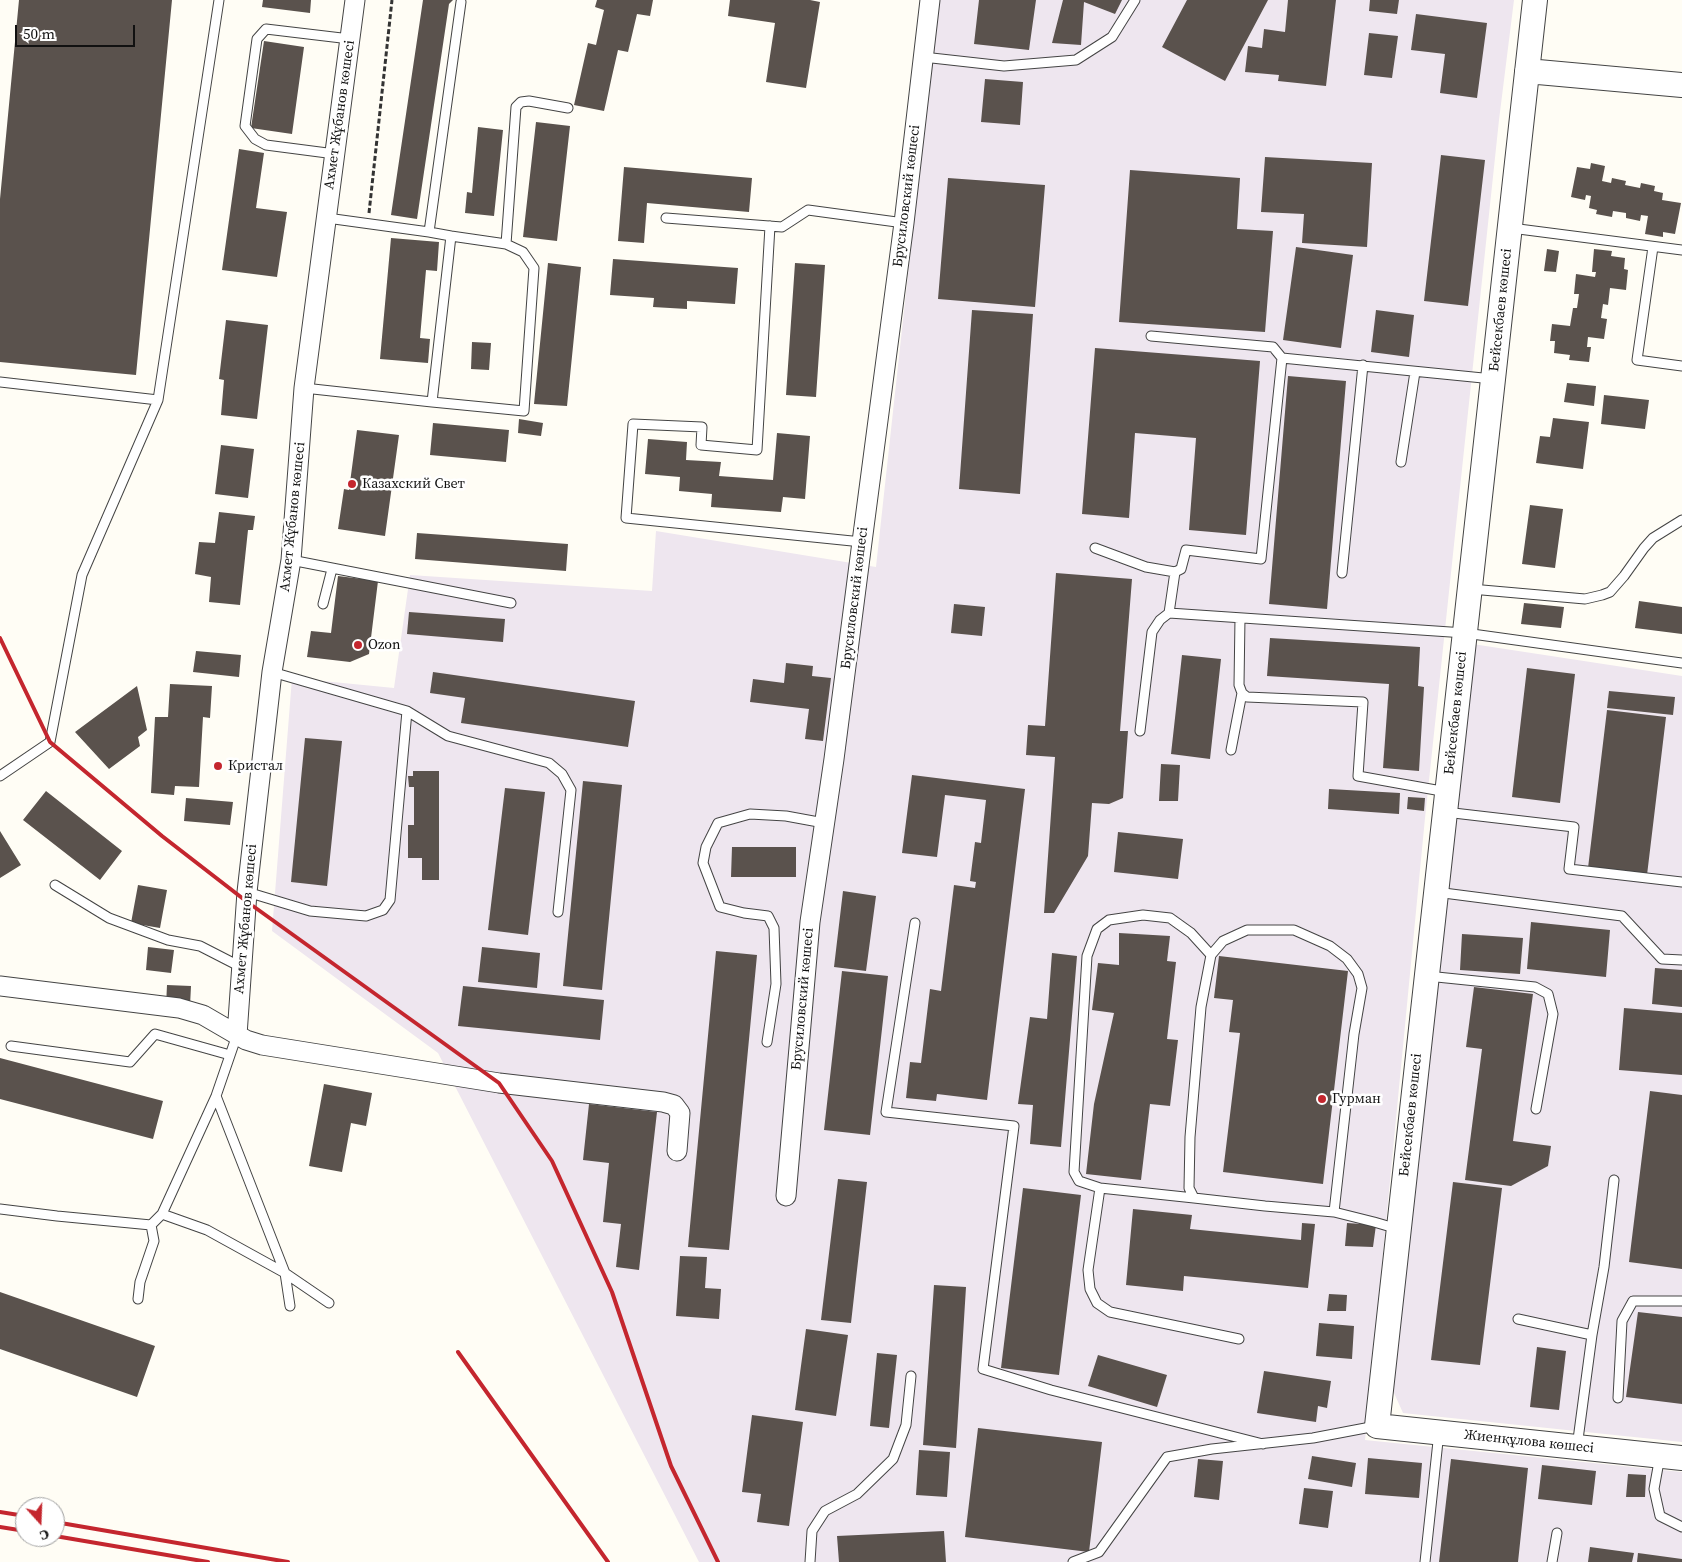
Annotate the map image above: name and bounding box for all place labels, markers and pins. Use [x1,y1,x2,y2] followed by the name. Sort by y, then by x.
[362,476,465,492] place label: Казахский Свет
[346,478,358,490] marker: Казахский Свет
[368,637,400,653] place label: Ozon
[352,639,364,651] marker: Ozon
[228,758,283,774] place label: Кристал
[212,760,224,772] marker: Кристал
[1332,1091,1381,1107] place label: Гурман
[1316,1093,1328,1105] marker: Гурман

